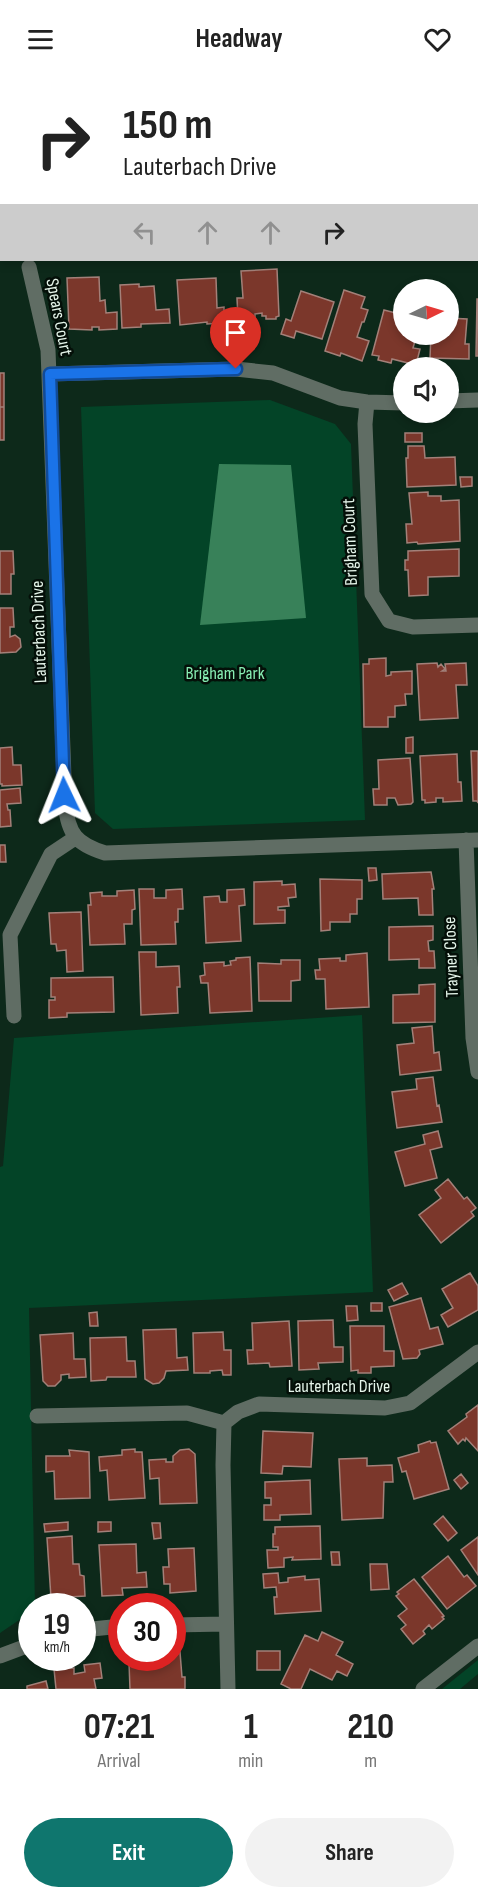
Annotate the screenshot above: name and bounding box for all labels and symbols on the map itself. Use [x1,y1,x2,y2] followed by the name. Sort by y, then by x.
[41,277,77,358] street label: Spears Court
[393,279,459,345] north arrow
[210,307,261,369] pin
[338,498,362,586] street label: Brigham Court
[27,580,51,684] street label: Lauterbach Drive
[185,663,265,684] park label: Brigham Park
[32,763,96,827] position arrow
[439,916,463,998] street label: Trayner Close
[288,1376,390,1397] street label: Lauterbach Drive
[108,1593,186,1671] speed limit sign: 30

